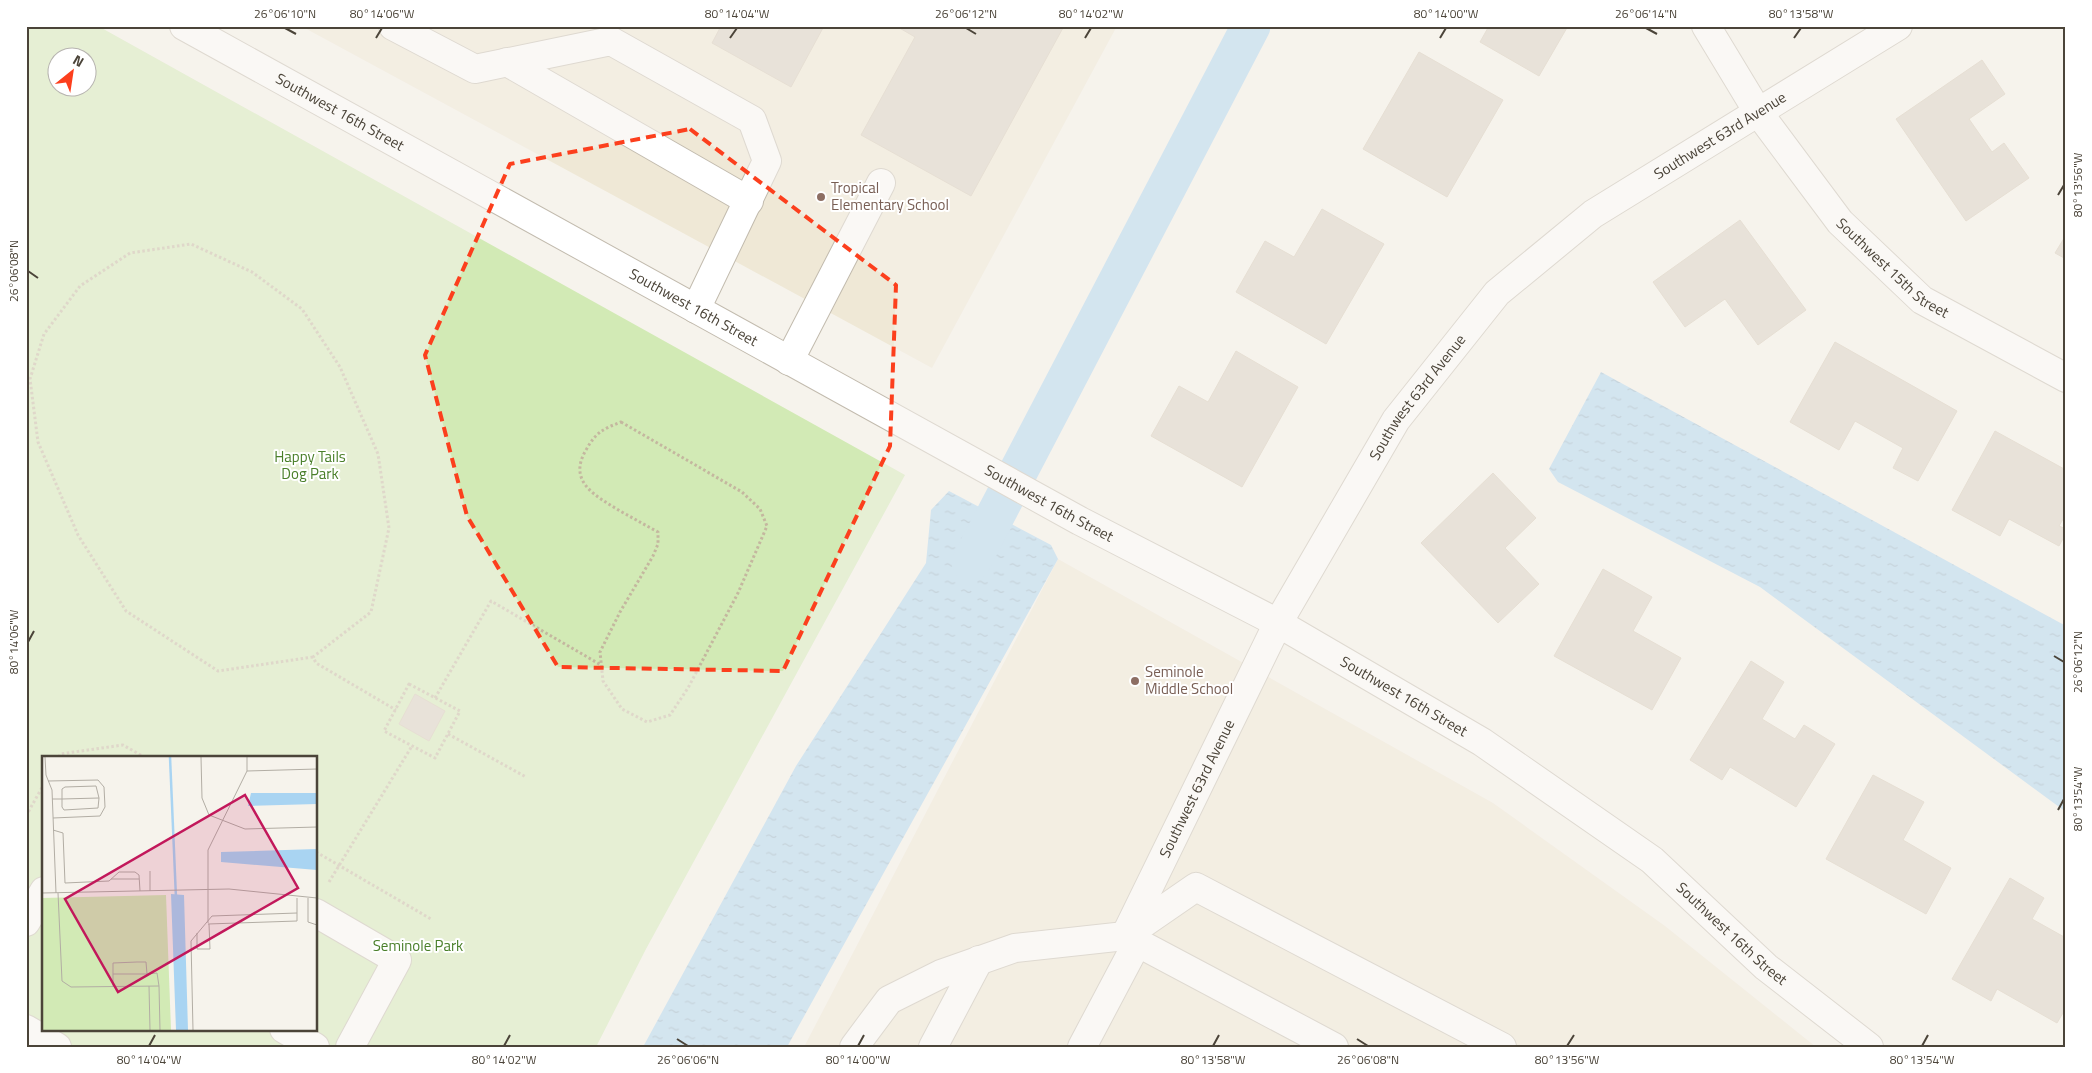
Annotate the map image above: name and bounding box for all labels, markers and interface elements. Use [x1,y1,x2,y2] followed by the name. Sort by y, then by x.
[254,4,316,23] text: 26°06'10"N
[350,4,415,23] text: 80°14'06"W
[705,4,770,23] text: 80°14'04"W
[935,4,997,23] text: 26°06'12"N
[1059,4,1124,23] text: 80°14'02"W
[1414,4,1479,23] text: 80°14'00"W
[1615,4,1677,23] text: 26°06'14"N
[1769,4,1834,23] text: 80°13'58"W
[48,48,98,98] north arrow
[69,49,88,72] text: N
[271,67,409,157] street label: Southwest 16th Street
[1649,86,1790,185] street label: Southwest 63rd Avenue
[2068,152,2087,217] text: 80°13'56"W
[831,176,949,216] place label: Tropical Elementary School
[815,191,827,203] marker: Tropical Elementary School
[1831,212,1954,324] street label: Southwest 15th Street
[4,240,23,302] text: 26°06'08"N
[625,262,763,352] street label: Southwest 16th Street
[1363,329,1471,465] street label: Southwest 63rd Avenue
[274,445,346,485] park label: Happy Tails Dog Park
[980,458,1118,548] street label: Southwest 16th Street
[4,609,23,674] text: 80°14'06"W
[2068,631,2087,693] text: 26°06'12"N
[1336,650,1473,743] street label: Southwest 16th Street
[1145,660,1233,700] place label: Seminole Middle School
[1129,675,1141,687] marker: Seminole Middle School
[1153,715,1240,862] street label: Southwest 63rd Avenue
[42,756,318,1030] inset map
[2068,766,2087,831] text: 80°13'54"W
[1671,876,1793,991] street label: Southwest 16th Street
[373,934,463,957] park label: Seminole Park
[117,1050,182,1069] text: 80°14'04"W
[472,1050,537,1069] text: 80°14'02"W
[657,1050,719,1069] text: 26°06'06"N
[826,1050,891,1069] text: 80°14'00"W
[1181,1050,1246,1069] text: 80°13'58"W
[1337,1050,1399,1069] text: 26°06'08"N
[1535,1050,1600,1069] text: 80°13'56"W
[1890,1050,1955,1069] text: 80°13'54"W

